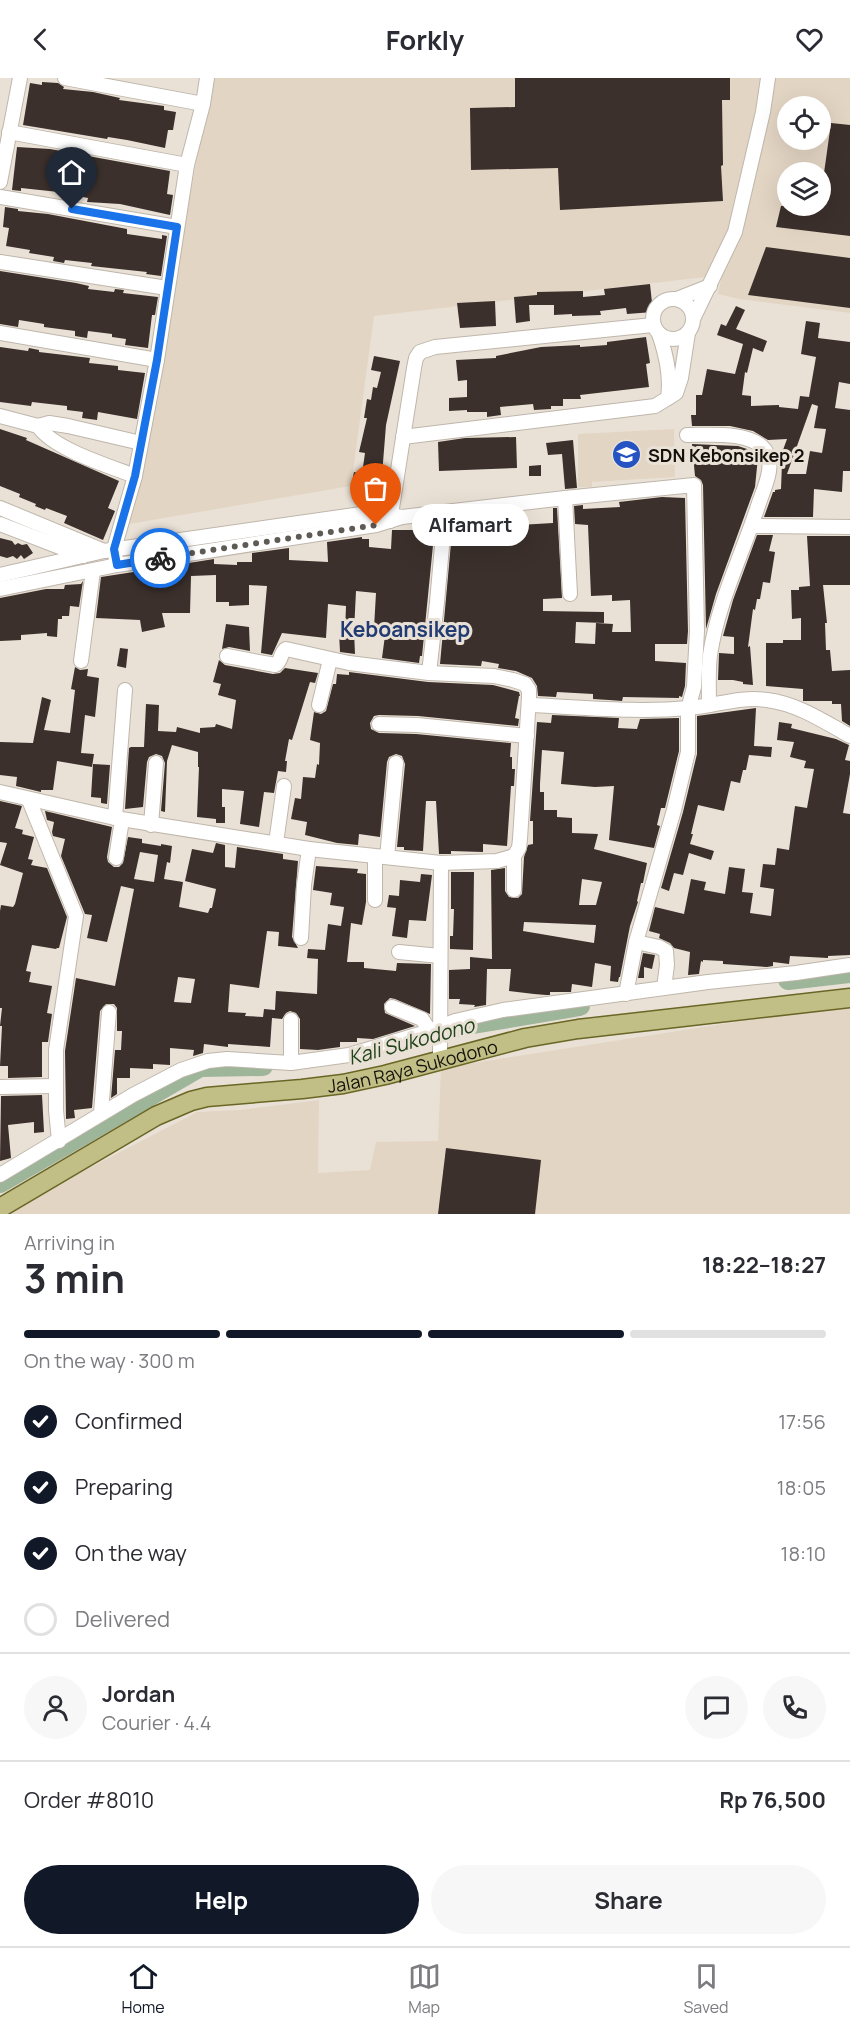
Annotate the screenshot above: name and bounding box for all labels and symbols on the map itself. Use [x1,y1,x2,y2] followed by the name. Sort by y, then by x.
[46,147,97,209] pin
[611,439,643,471] school or university icon: SDN Kebonsikep 2
[648,443,804,467] place label: SDN Kebonsikep 2
[350,463,401,525] pin
[412,504,529,546] callout: Alfamart
[130,528,190,588] courier
[340,615,470,643] district label: Keboansikep
[345,1011,478,1071] water label: Kali Sukodono
[326,1034,500,1098] street label: Jalan Raya Sukodono

